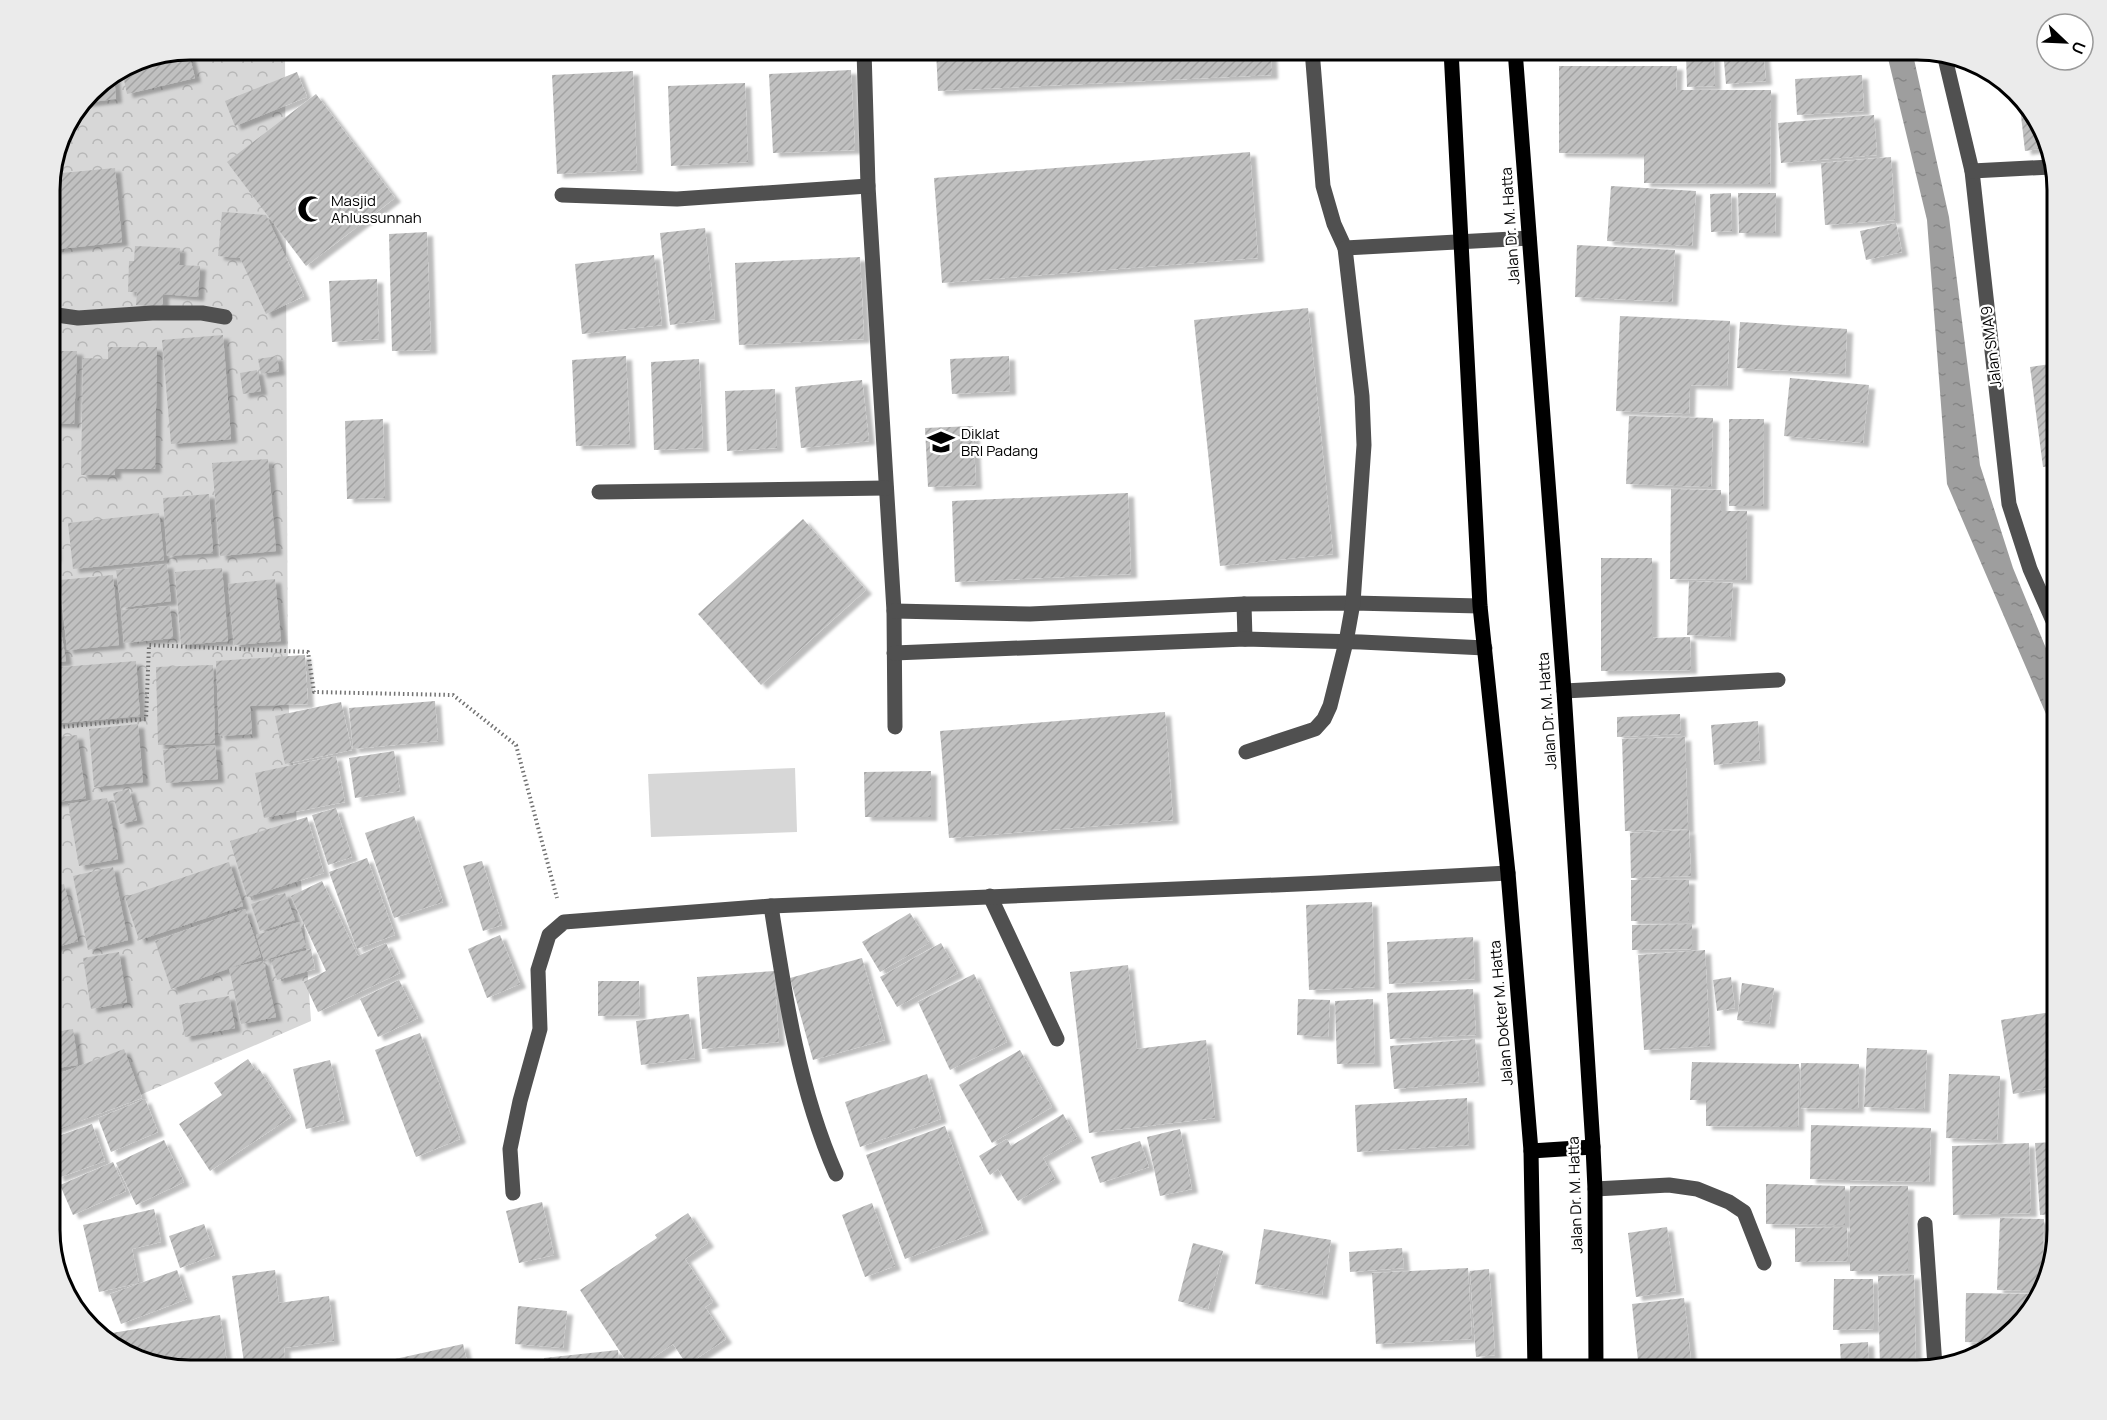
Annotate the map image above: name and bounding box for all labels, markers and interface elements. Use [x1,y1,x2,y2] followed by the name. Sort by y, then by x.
[2035,12,2095,72] north arrow
[2066,38,2091,57] text: U
[1495,167,1525,285] street label: Jalan Dr. M. Hatta
[331,190,422,228] place label: Masjid Ahlussunnah
[296,194,326,224] mosque icon: Masjid Ahlussunnah
[1976,305,2006,389] street label: Jalan SMA 9
[961,423,1038,461] place label: Diklat BRI Padang
[926,427,956,457] school or university icon: Diklat BRI Padang
[1532,652,1562,770] street label: Jalan Dr. M. Hatta
[1484,939,1518,1087] street label: Jalan Dokter M. Hatta
[1562,1136,1588,1254] street label: Jalan Dr. M. Hatta

